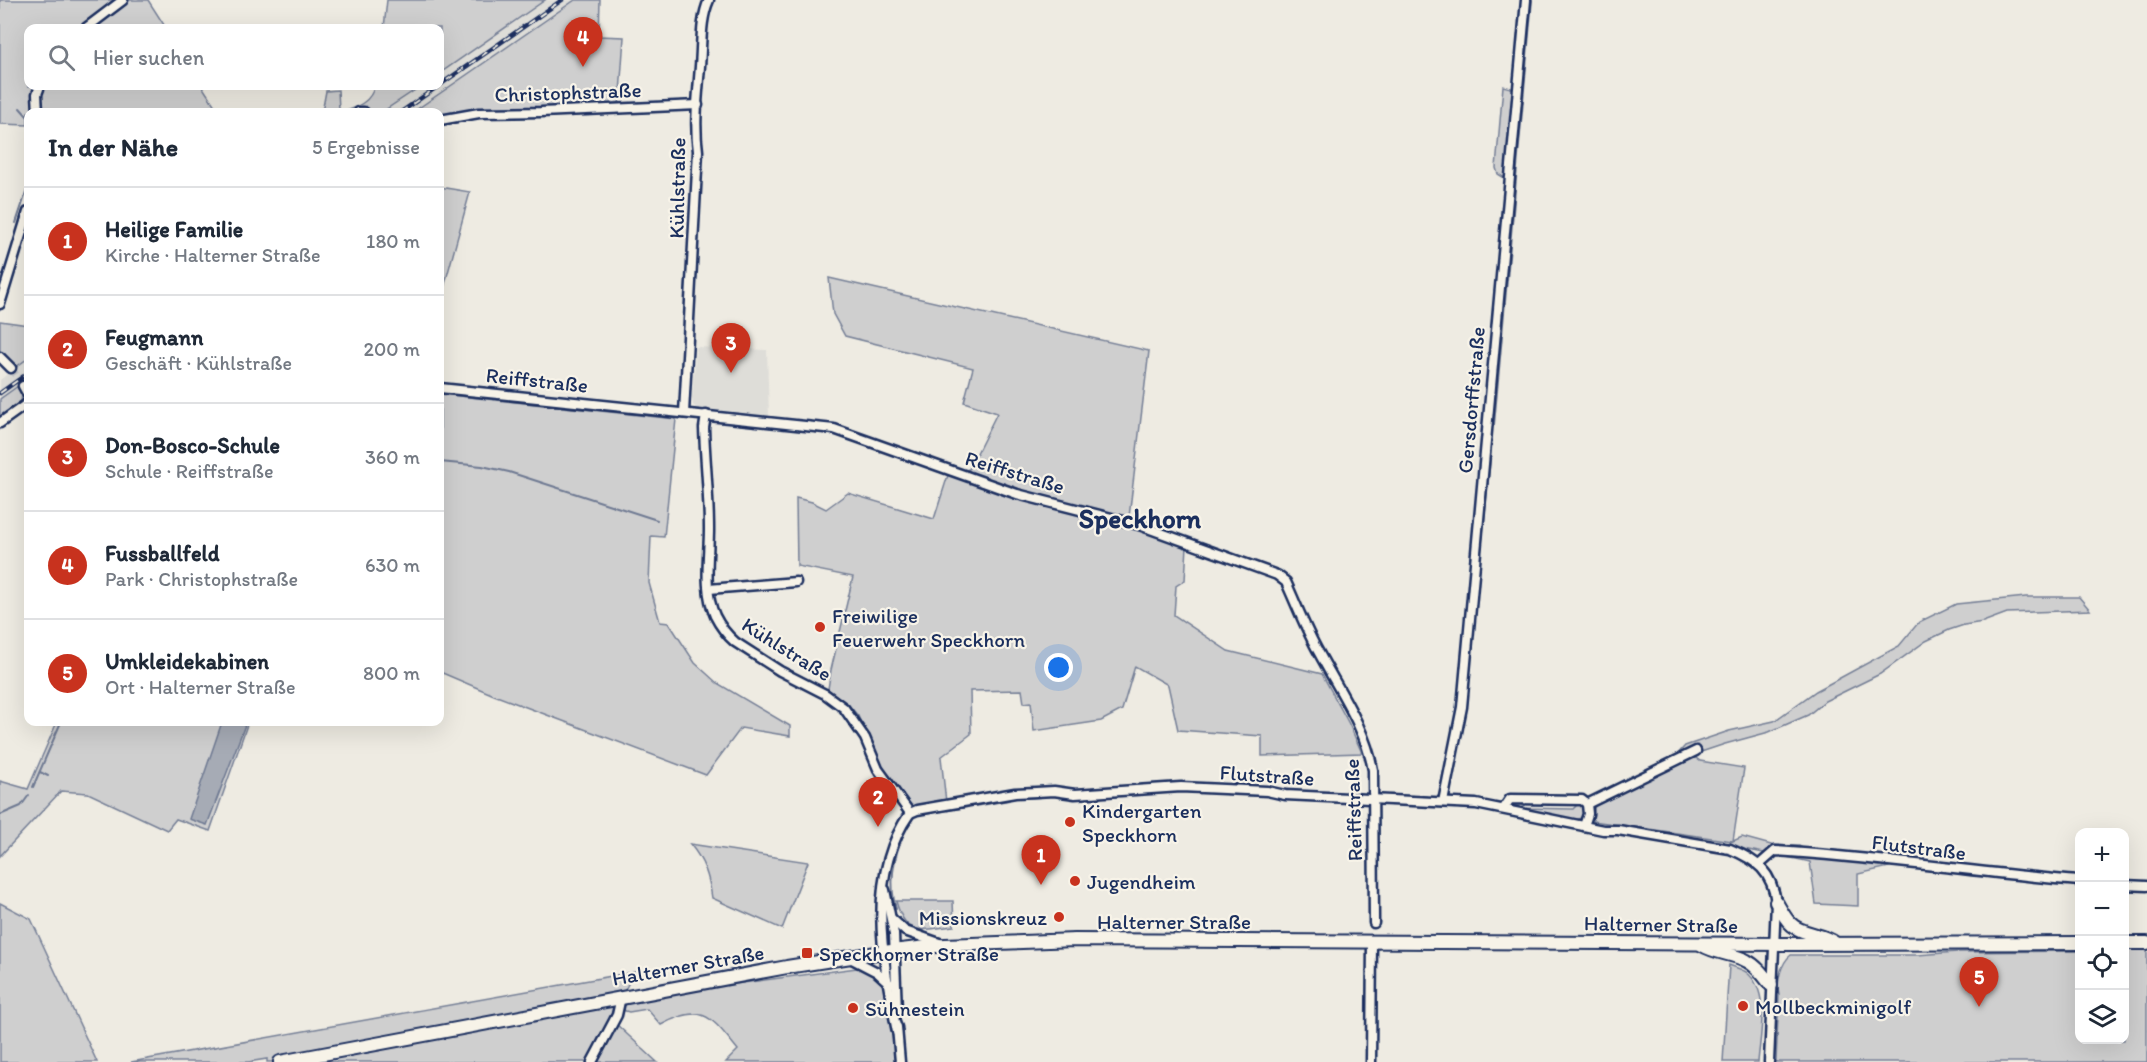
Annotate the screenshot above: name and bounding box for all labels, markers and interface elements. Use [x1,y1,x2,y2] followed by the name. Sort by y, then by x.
[564,17,602,67] pin: 4
[24,24,444,90] search box
[45,41,78,74] icon: search
[93,44,204,71] text: Hier suchen
[494,77,642,107] street label: Christophstraße
[48,131,178,163] text: In der Nähe
[312,135,420,159] text: 5 Ergebnisse
[664,137,690,239] street label: Kühlstraße
[105,216,243,243] text: Heilige Familie
[63,229,72,253] text: 1
[366,229,420,253] text: 180 m
[105,243,321,267] text: Kirche · Halterner Straße
[105,324,203,351] text: Feugmann
[712,324,750,373] pin: 3
[1452,326,1490,474] street label: Gersdorffstraße
[62,337,73,361] text: 2
[364,337,420,361] text: 200 m
[105,351,292,375] text: Geschäft · Kühlstraße
[485,362,589,398] street label: Reiffstraße
[105,432,280,459] text: Don-Bosco-Schule
[62,445,73,469] text: 3
[365,445,420,469] text: 360 m
[962,445,1068,499] street label: Reiffstraße
[105,459,274,483] text: Schule · Reiffstraße
[1079,502,1202,535] district label: Speckhorn
[105,540,220,567] text: Fussballfeld
[61,553,74,577] text: 4
[365,553,420,577] text: 630 m
[105,567,298,591] text: Park · Christophstraße
[832,603,1025,652] place label: Freiwilige Feuerwehr Speckhorn
[738,612,836,686] street label: Kühlstraße
[813,620,827,634] marker: Freiwilige Feuerwehr Speckhorn
[105,648,269,675] text: Umkleidekabinen
[1044,653,1073,682] your location
[62,661,73,685] text: 5
[363,661,420,685] text: 800 m
[105,675,295,699] text: Ort · Halterner Straße
[1339,758,1367,862] street label: Reiffstraße
[1219,759,1315,791] street label: Flutstraße
[858,778,898,827] pin: 2
[1082,798,1202,847] place label: Kindergarten Speckhorn
[1063,815,1077,829] marker: Kindergarten Speckhorn
[2075,828,2129,1044] map controls
[2075,828,2129,882] button: +
[1870,829,1968,865] street label: Flutstraße
[1022,836,1060,885] pin: 1
[1087,869,1196,894] place label: Jugendheim
[1068,874,1082,888] marker: Jugendheim
[2075,882,2129,936] button: −
[919,905,1047,930] place label: Missionskreuz
[1097,909,1251,934] street label: Halterner Straße
[1052,910,1066,924] marker: Missionskreuz
[1584,910,1738,938] street label: Halterner Straße
[2075,936,2129,990] button: locate
[610,939,766,991] street label: Halterner Straße
[819,941,999,966] place label: Speckhorner Straße
[800,946,814,960] marker: Speckhorner Straße
[1960,958,1998,1007] pin: 5
[2075,990,2129,1044] button: layers
[1755,994,1911,1019] place label: Mollbeckminigolf
[865,996,965,1021] place label: Sühnestein
[1736,999,1750,1013] marker: Mollbeckminigolf
[846,1001,860,1015] marker: Sühnestein

